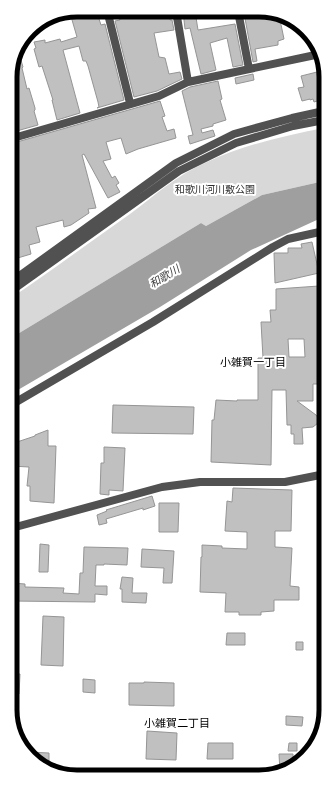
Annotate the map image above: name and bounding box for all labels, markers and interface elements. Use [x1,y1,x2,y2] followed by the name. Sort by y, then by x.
[175,183,255,195] park label: 和歌川河川敷公園
[147,261,182,290] water label: 和歌川
[220,355,286,368] district label: 小雑賀一丁目
[144,716,210,729] district label: 小雑賀二丁目

